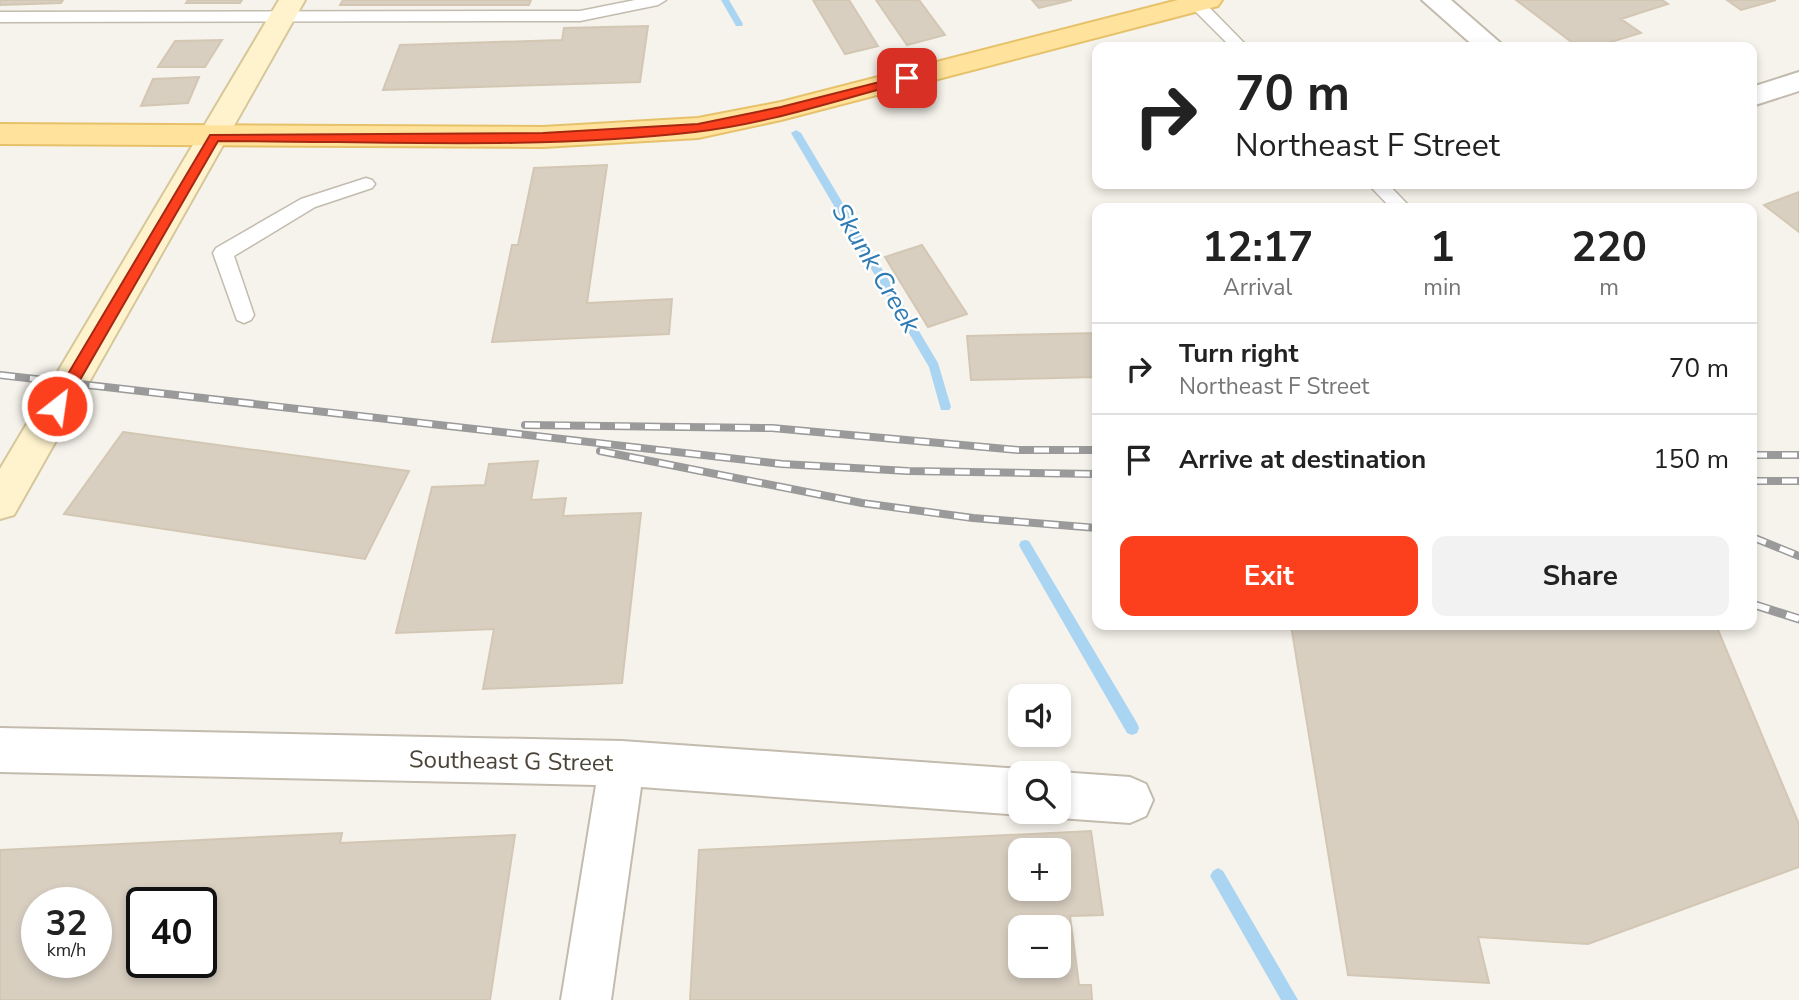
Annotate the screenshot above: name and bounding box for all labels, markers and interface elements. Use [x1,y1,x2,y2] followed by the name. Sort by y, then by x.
[877,48,937,108] pin
[888,59,926,97] icon: arrive
[1235,60,1350,127] text: 70 m
[1120,70,1211,161] icon: right
[1235,124,1500,167] text: Northeast F Street
[824,197,929,340] water label: Skunk Creek
[1202,219,1313,276] text: 12:17
[1430,219,1455,276] text: 1
[1571,219,1647,276] text: 220
[1223,272,1292,303] text: Arrival
[1423,272,1461,303] text: min
[1599,272,1619,303] text: m
[1179,336,1298,371] text: Turn right
[1120,350,1158,388] icon: right
[1669,351,1729,386] text: 70 m
[20,369,94,443] position arrow
[1179,371,1369,402] text: Northeast F Street
[1120,441,1158,479] icon: arrive
[1179,442,1426,477] text: Arrive at destination
[1653,442,1729,477] text: 150 m
[1120,536,1418,616] button: Exit
[1432,536,1729,616] button: Share
[1008,684,1071,978] map controls
[1008,684,1071,747] button: sound
[409,743,614,779] street label: Southeast G Street
[1008,761,1071,824] button: search
[1008,838,1071,901] button: +
[126,887,217,978] speed limit sign: 40
[45,900,88,947] text: 32
[1008,915,1071,978] button: −
[47,938,86,962] text: km/h

